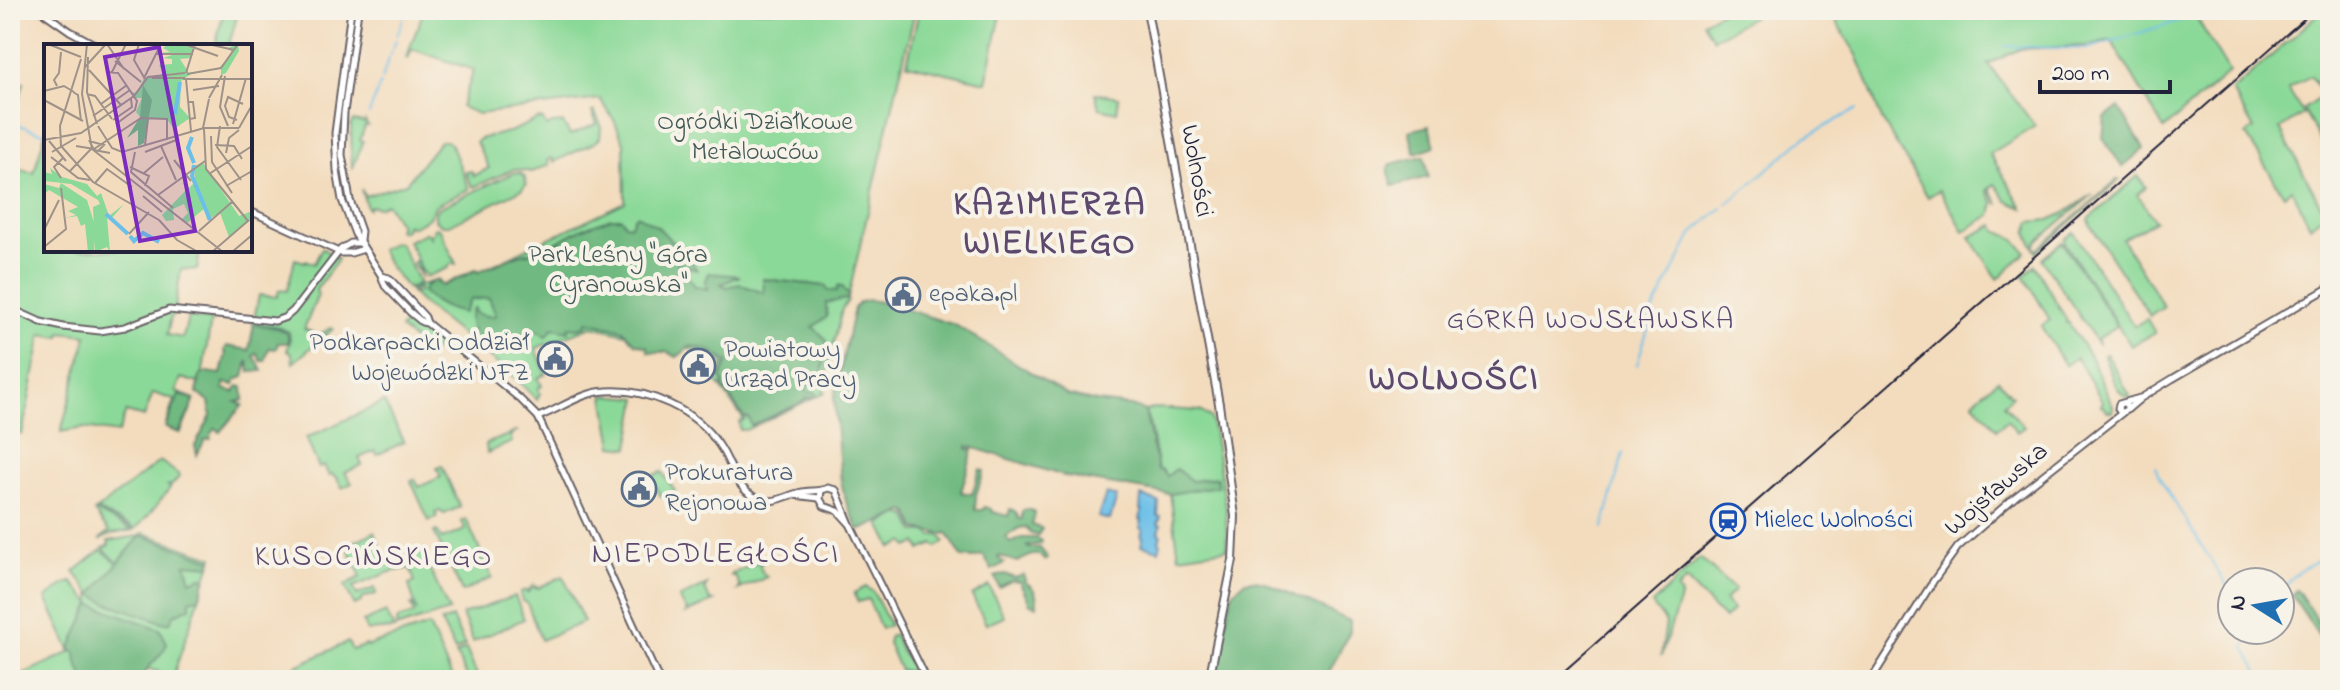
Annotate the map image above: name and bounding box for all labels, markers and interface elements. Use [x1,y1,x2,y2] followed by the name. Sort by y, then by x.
[44,44,252,252] inset map
[2040,44,2170,94] scale bar
[2052,57,2109,92] text: 200 m
[657,104,853,172] park label: Ogródki Działkowe Metalowców
[1169,122,1223,220] street label: Wolności
[953,181,1147,270] district label: KAZIMIERZA WIELKIEGO
[528,237,708,305] park label: Park Leśny "Góra Cyranowska"
[884,276,922,314] public building icon: epaka.pl
[929,276,1017,314] place label: epaka.pl
[1447,301,1735,342] district label: GÓRKA WOJSŁAWSKA
[310,325,530,393] place label: Podkarpacki Oddział Wojewódzki NFZ
[724,332,856,400] place label: Powiatowy Urząd Pracy
[536,340,574,378] public building icon: Podkarpacki Oddział Wojewódzki NFZ
[679,347,717,385] public building icon: Powiatowy Urząd Pracy
[1368,356,1540,406] district label: WOLNOŚCI
[1937,434,2057,546] street label: Wojsławska
[665,455,793,523] place label: Prokuratura Rejonowa
[620,470,658,508] public building icon: Prokuratura Rejonowa
[1709,502,1747,540] station icon: Mielec Wolności
[1754,502,1913,540] place label: Mielec Wolności
[592,533,840,577] district label: NIEPODLEGŁOŚCI
[255,536,493,580] district label: KUSOCIŃSKIEGO
[2216,566,2296,646] north arrow
[2222,592,2256,613] text: N

